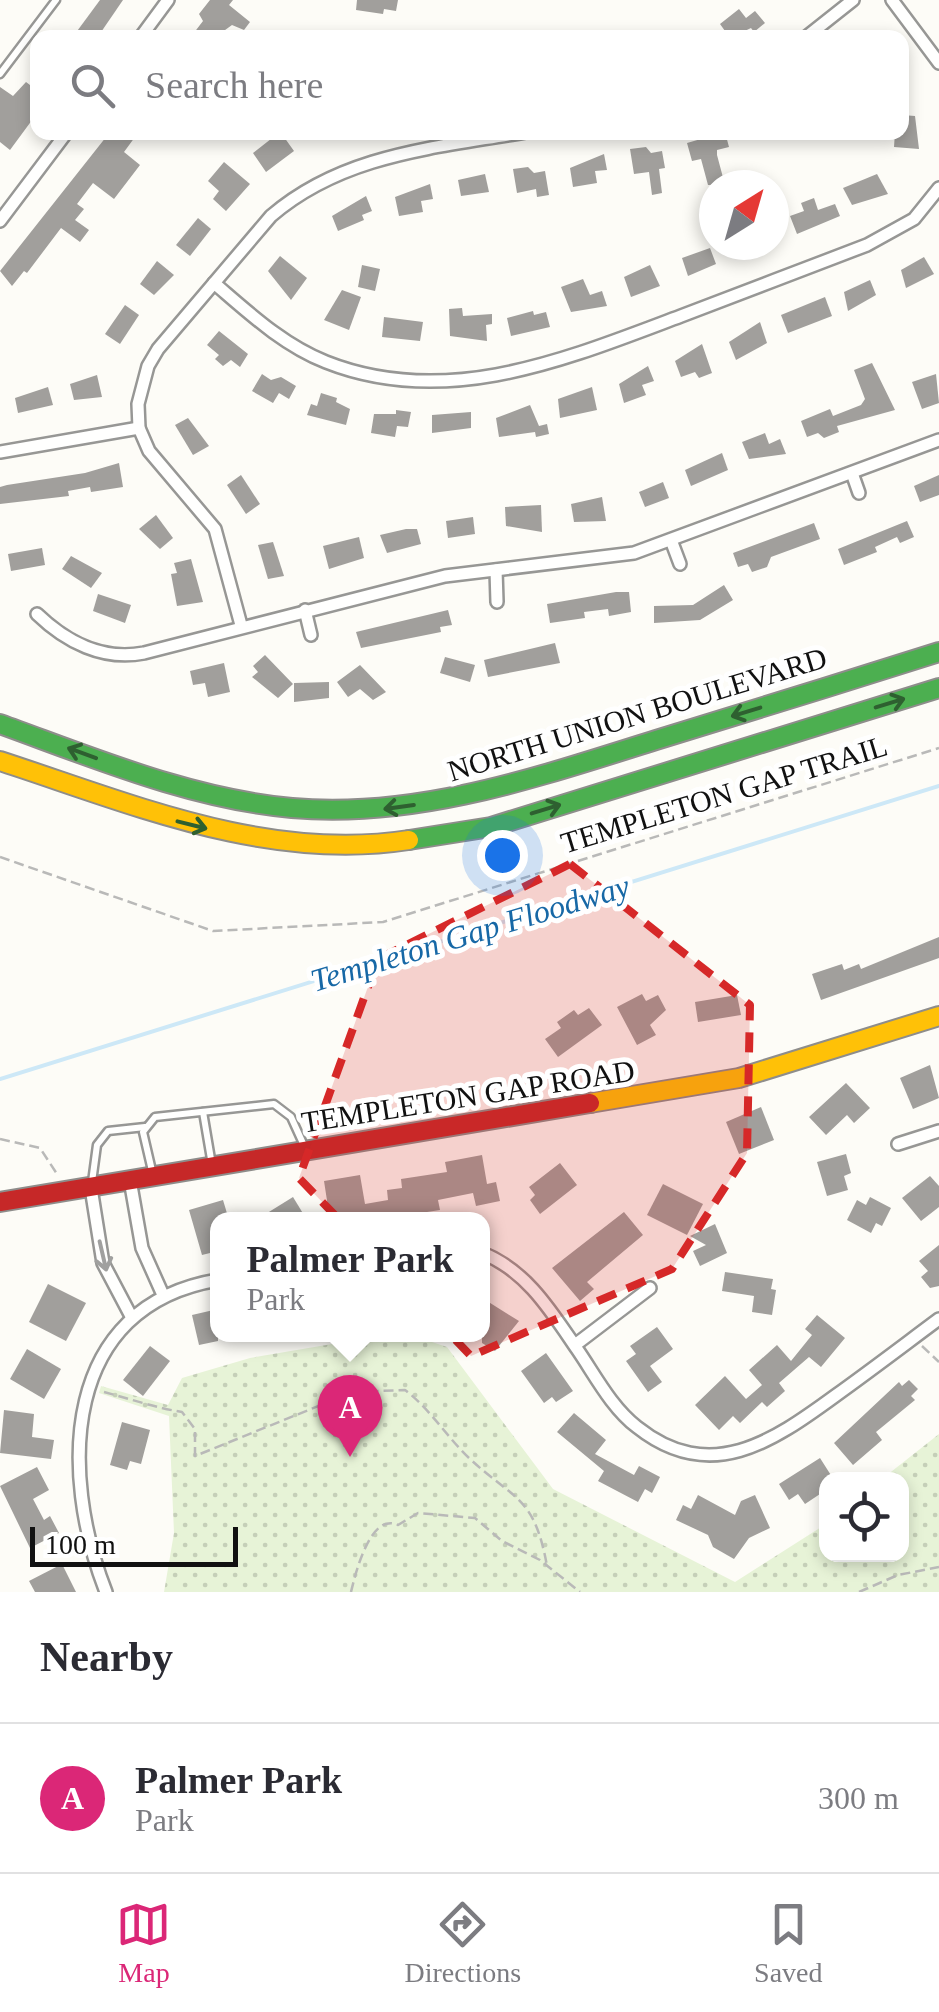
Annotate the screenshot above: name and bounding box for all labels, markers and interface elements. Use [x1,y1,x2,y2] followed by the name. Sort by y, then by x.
[30,30,909,140] search box
[65,58,120,113] icon: search
[145,64,323,106] text: Search here
[699,170,789,260] north arrow
[444,641,830,787] street label: NORTH UNION BOULEVARD
[874,693,905,711] one-way arrow
[730,704,762,722] one-way arrow
[557,729,891,859] street label: TEMPLETON GAP TRAIL
[67,743,98,761] one-way arrow
[383,798,416,816] one-way arrow
[530,799,562,817] one-way arrow
[175,817,207,835] one-way arrow
[477,830,528,881] your location
[306,867,634,999] water label: Templeton Gap Floodway
[299,1053,637,1139] street label: TEMPLETON GAP ROAD
[210,1212,490,1342] popup
[246,1238,454,1280] text: Palmer Park
[95,1239,113,1271] one-way arrow
[246,1281,305,1317] text: Park
[318,1374,382,1457] pin: A
[819,1472,909,1562] map controls
[819,1472,909,1562] button: locate
[30,1522,238,1566] scale bar
[45,1529,116,1560] text: 100 m
[40,1634,173,1680] text: Nearby
[135,1759,342,1801] text: Palmer Park
[61,1780,84,1816] text: A
[818,1780,899,1816] text: 300 m
[135,1802,194,1838] text: Park
[116,1897,171,1989] tab: Map
[404,1897,521,1989] tab: Directions
[754,1897,823,1989] tab: Saved

